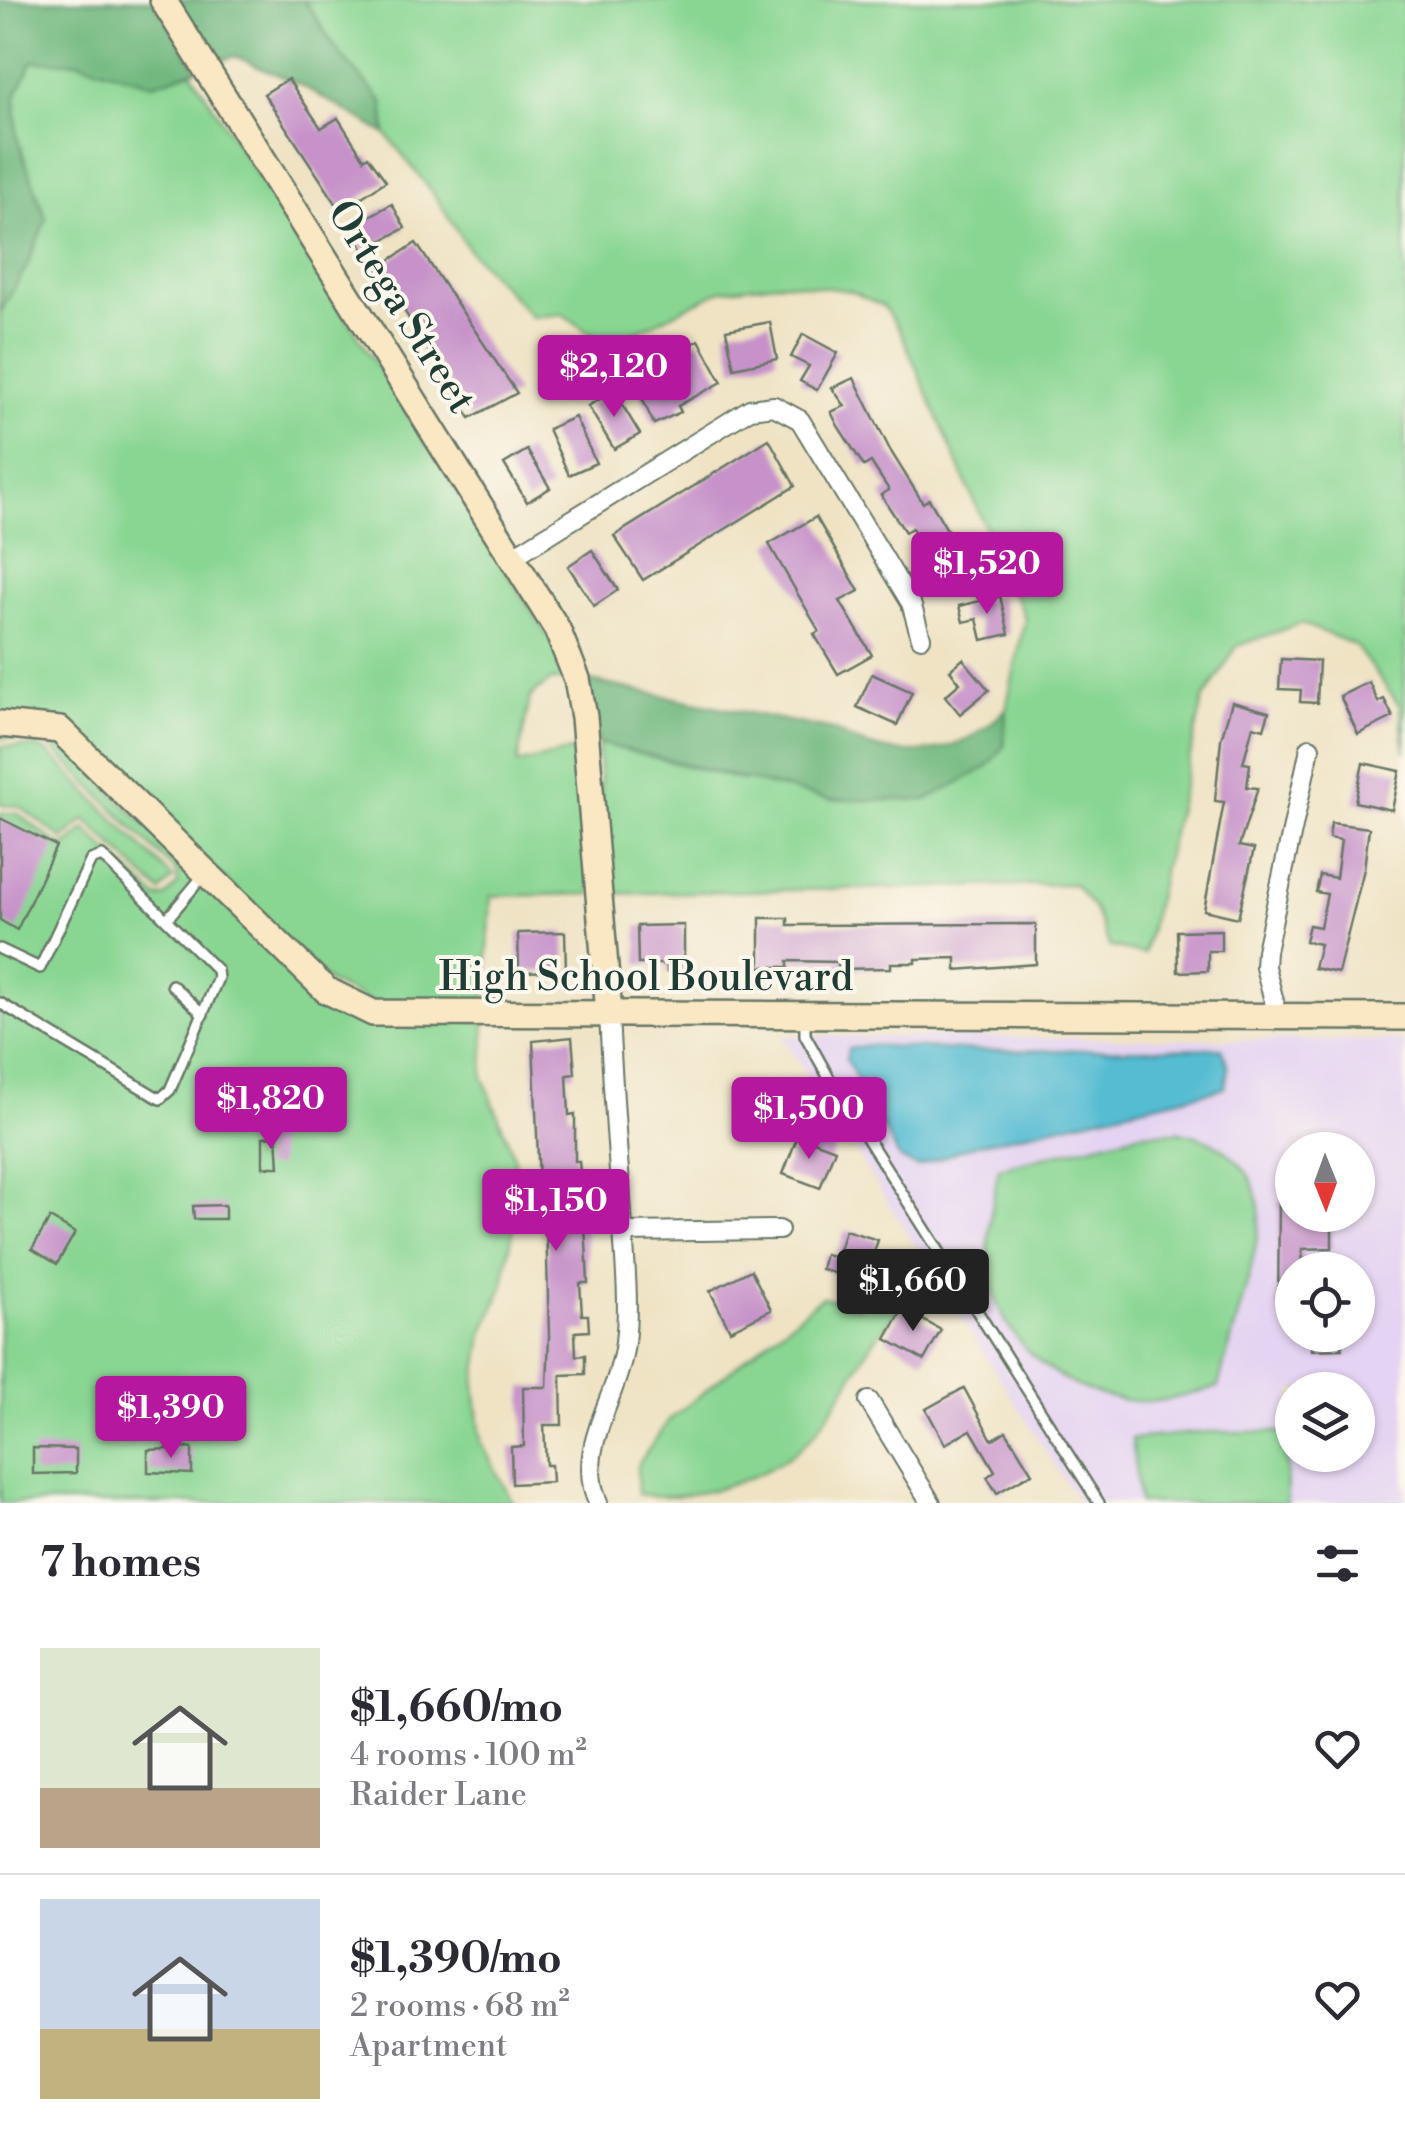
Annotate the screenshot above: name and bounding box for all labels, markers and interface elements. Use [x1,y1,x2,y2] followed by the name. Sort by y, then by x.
[315,191,486,423] street label: Ortega Street
[533,335,695,420] pin: $2,120
[560,347,668,387] text: $2,120
[906,532,1068,617] pin: $1,520
[933,544,1041,584] text: $1,520
[439,953,854,1004] street label: High School Boulevard
[190,1067,352,1152] pin: $1,820
[728,1077,890,1162] pin: $1,500
[217,1079,325,1119] text: $1,820
[754,1089,864,1129] text: $1,500
[1275,1132,1375,1232] north arrow
[1275,1132,1375,1472] map controls
[475,1169,637,1254] pin: $1,150
[504,1181,608,1221] text: $1,150
[832,1249,994,1334] pin: $1,660
[1275,1252,1375,1352] button: locate
[859,1261,967,1301] text: $1,660
[1275,1372,1375,1472] button: layers
[90,1376,252,1461] pin: $1,390
[117,1388,225,1428] text: $1,390
[1310,1536,1365,1591] icon: filters
[40,1537,201,1590] text: 7 homes
[350,1682,563,1735] text: $1,660/mo
[120,1688,240,1808] icon: home
[1310,1721,1365,1776] icon: heart
[350,1735,587,1775] text: 4 rooms · 100 m²
[350,1775,527,1815] text: Raider Lane
[350,1933,562,1986] text: $1,390/mo
[120,1939,240,2059] icon: home
[1310,1972,1365,2027] icon: heart
[350,1986,570,2026] text: 2 rooms · 68 m²
[350,2026,507,2066] text: Apartment

